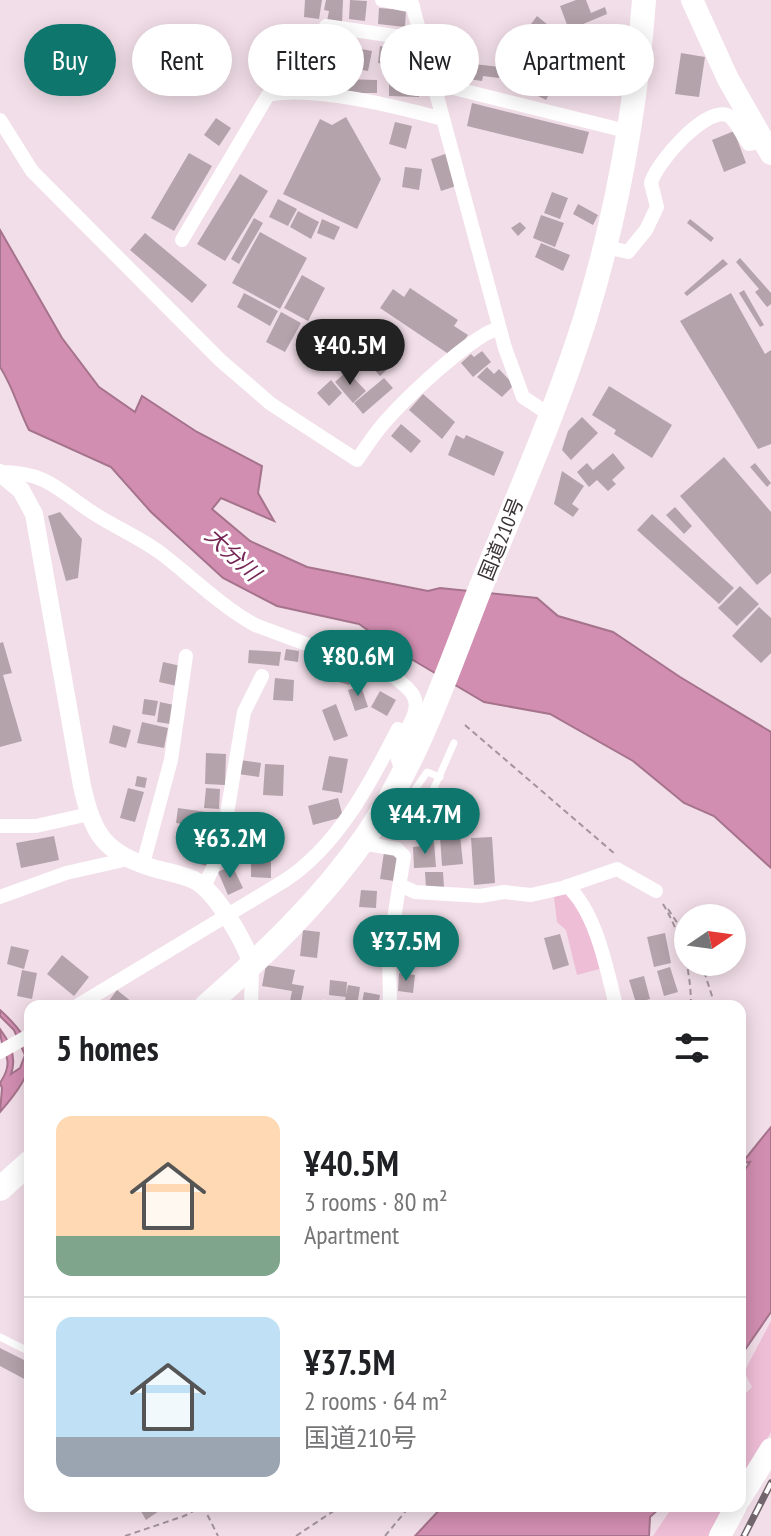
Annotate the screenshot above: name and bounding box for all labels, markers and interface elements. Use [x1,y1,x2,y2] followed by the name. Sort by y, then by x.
[24,24,116,96] chip: Buy
[132,24,232,96] chip: Rent
[248,24,364,96] chip: Filters
[380,24,479,96] chip: New
[495,24,654,96] chip: Apartment
[285,319,415,387] pin: ¥40.5M
[314,328,386,361] text: ¥40.5M
[473,494,529,584] street label: 国道210号
[199,521,268,588] water label: 大分川
[293,630,423,698] pin: ¥80.6M
[322,639,394,672] text: ¥80.6M
[360,788,490,856] pin: ¥44.7M
[389,797,461,830] text: ¥44.7M
[165,812,295,880] pin: ¥63.2M
[194,821,266,854] text: ¥63.2M
[674,904,746,976] north arrow
[674,904,746,976] map controls
[341,915,471,983] pin: ¥37.5M
[371,924,441,957] text: ¥37.5M
[56,1026,159,1070] text: 5 homes
[670,1026,714,1070] icon: filters
[304,1141,399,1185] text: ¥40.5M
[120,1148,216,1244] icon: home
[304,1185,448,1218] text: 3 rooms · 80 m²
[304,1218,399,1251] text: Apartment
[304,1340,395,1384] text: ¥37.5M
[120,1349,216,1445] icon: home
[304,1384,448,1417] text: 2 rooms · 64 m²
[304,1421,417,1454] text: 国道210号

